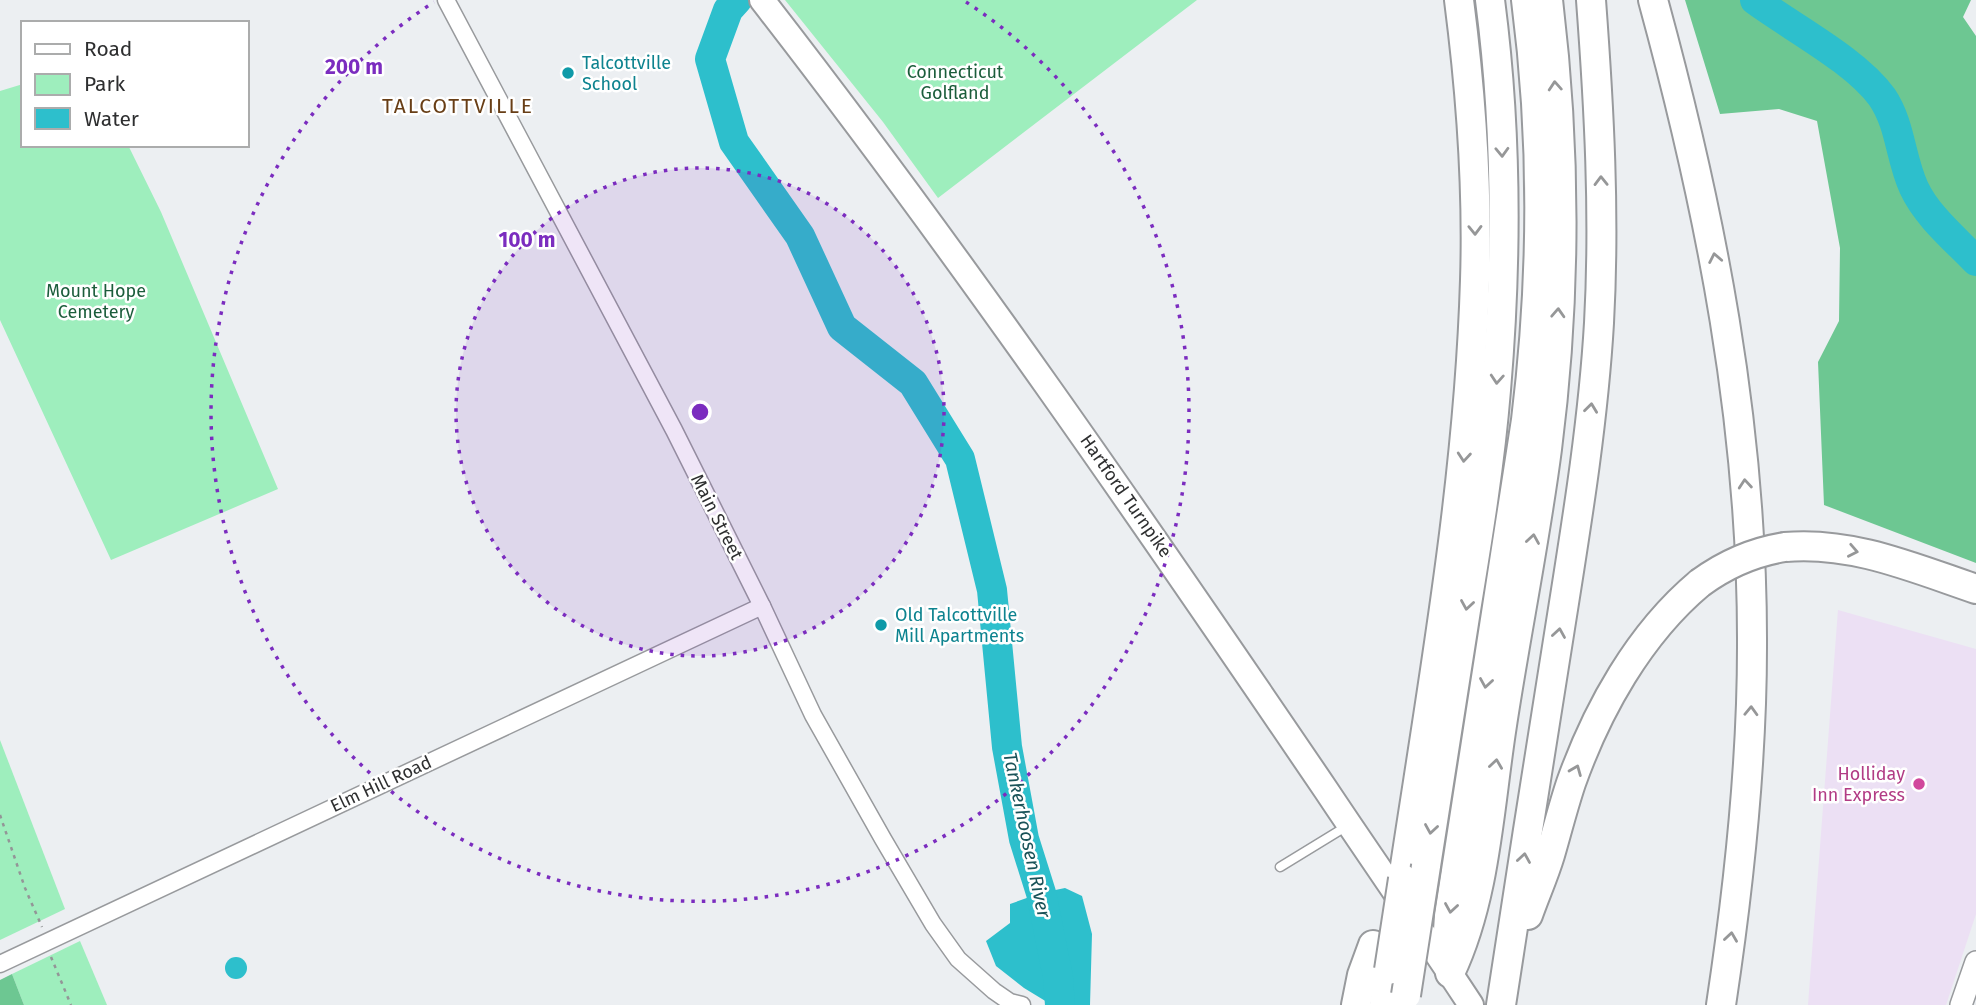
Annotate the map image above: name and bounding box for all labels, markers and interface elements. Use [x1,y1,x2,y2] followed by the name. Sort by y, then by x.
[21,21,248,147] legend
[84,36,132,62] text: Road
[582,52,671,95] place label: Talcottville School
[325,54,383,80] text: 200 m
[907,61,1004,104] park label: Connecticut Golfland
[560,65,576,81] marker: Talcottville School
[84,71,126,97] text: Park
[1548,80,1563,91] one-way arrow
[382,93,534,119] district label: TALCOTTVILLE
[84,106,139,132] text: Water
[1494,147,1510,158] one-way arrow
[1593,175,1609,185] one-way arrow
[1467,225,1483,235] one-way arrow
[498,227,556,253] text: 100 m
[1708,252,1723,264] one-way arrow
[46,280,146,323] park label: Mount Hope Cemetery
[1550,308,1565,319] one-way arrow
[1490,374,1505,385] one-way arrow
[688,400,712,424] centre of rings
[1584,402,1599,414] one-way arrow
[1075,430,1177,562] street label: Hartford Turnpike
[1457,451,1472,462] one-way arrow
[686,471,748,564] street label: Main Street
[1737,478,1752,489] one-way arrow
[1525,533,1540,545] one-way arrow
[1847,542,1859,557] one-way arrow
[1460,599,1475,611] one-way arrow
[895,604,1024,647] place label: Old Talcottville Mill Apartments
[873,617,889,633] marker: Old Talcottville Mill Apartments
[1551,627,1566,639] one-way arrow
[1478,677,1493,689] one-way arrow
[1743,705,1759,716] one-way arrow
[998,750,1056,920] water label: Tankerhoosen River
[327,751,435,817] street label: Elm Hill Road
[1488,758,1503,770] one-way arrow
[1812,763,1905,806] place label: Holliday Inn Express
[1568,765,1582,777] one-way arrow
[1911,776,1927,792] marker: Holliday Inn Express
[1424,824,1439,835] one-way arrow
[1516,852,1531,864] one-way arrow
[1444,902,1459,914] one-way arrow
[1723,932,1738,943] one-way arrow

